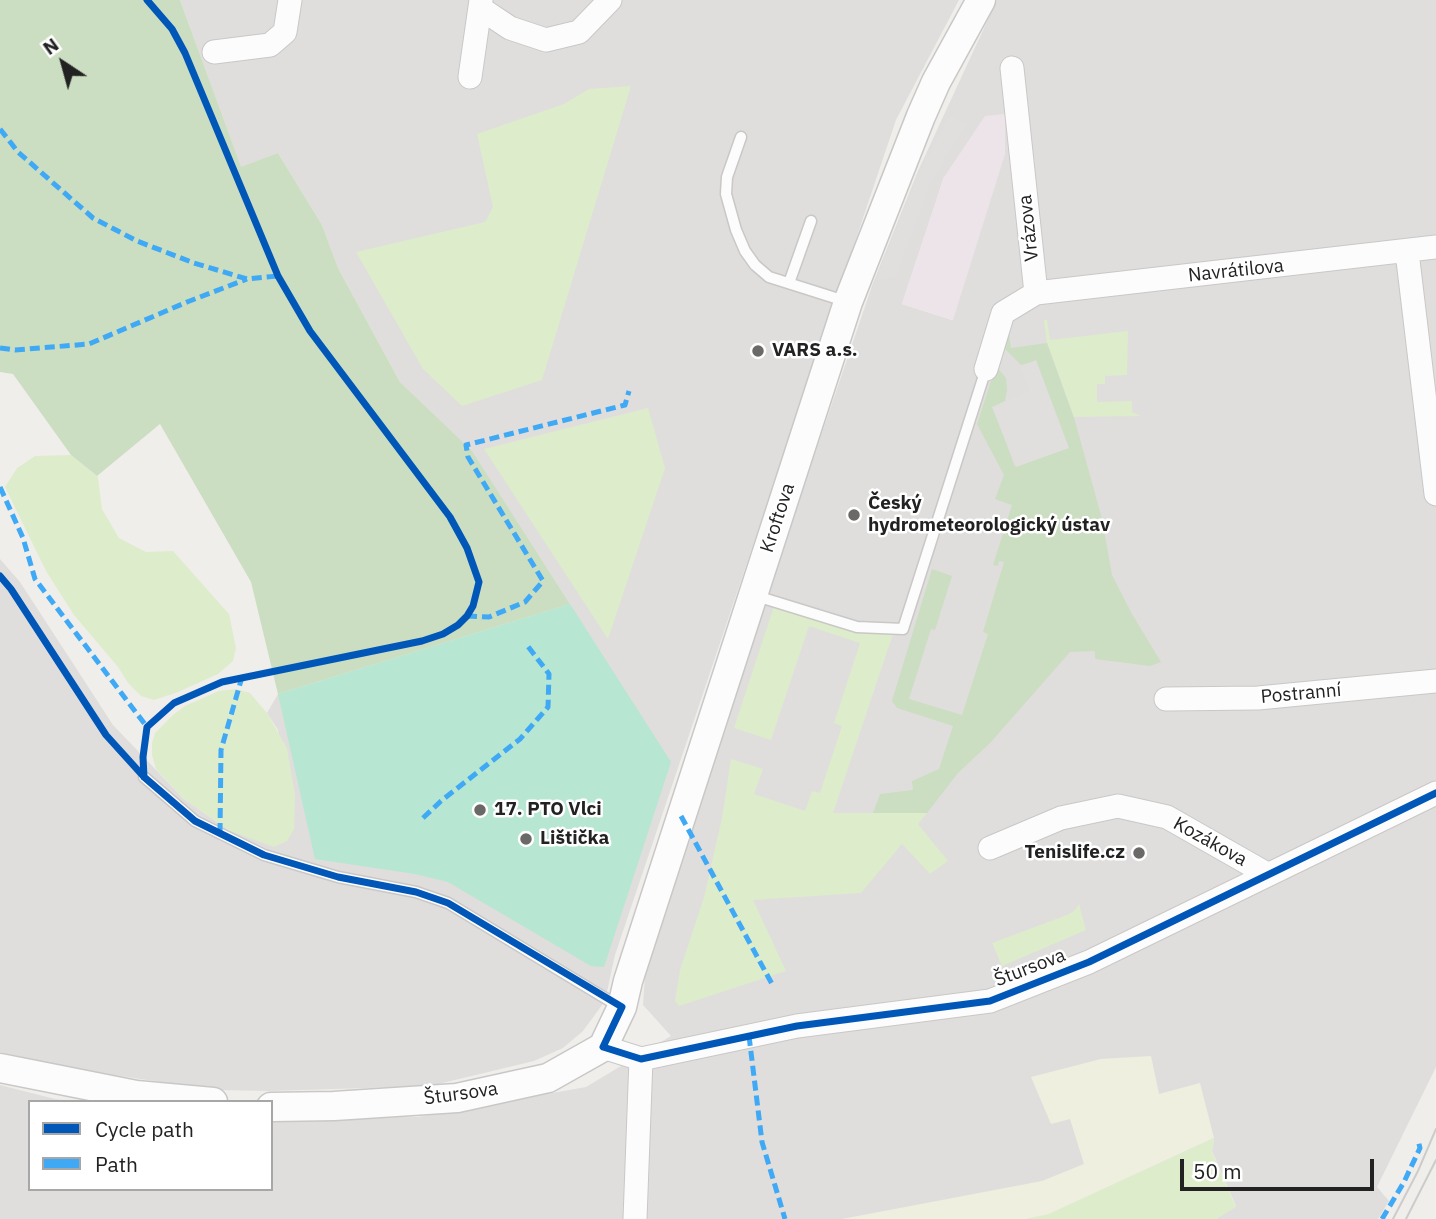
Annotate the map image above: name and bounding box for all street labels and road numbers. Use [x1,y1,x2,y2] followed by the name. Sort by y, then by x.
[1014,194,1044,262] street label: Vrázova
[1187,255,1285,287] street label: Navrátilova
[756,480,800,556] street label: Kroftova
[1260,679,1342,709] street label: Postranní
[1169,812,1251,872] street label: Kozákova
[991,944,1069,992] street label: Štursova
[423,1078,499,1110] street label: Štursova

